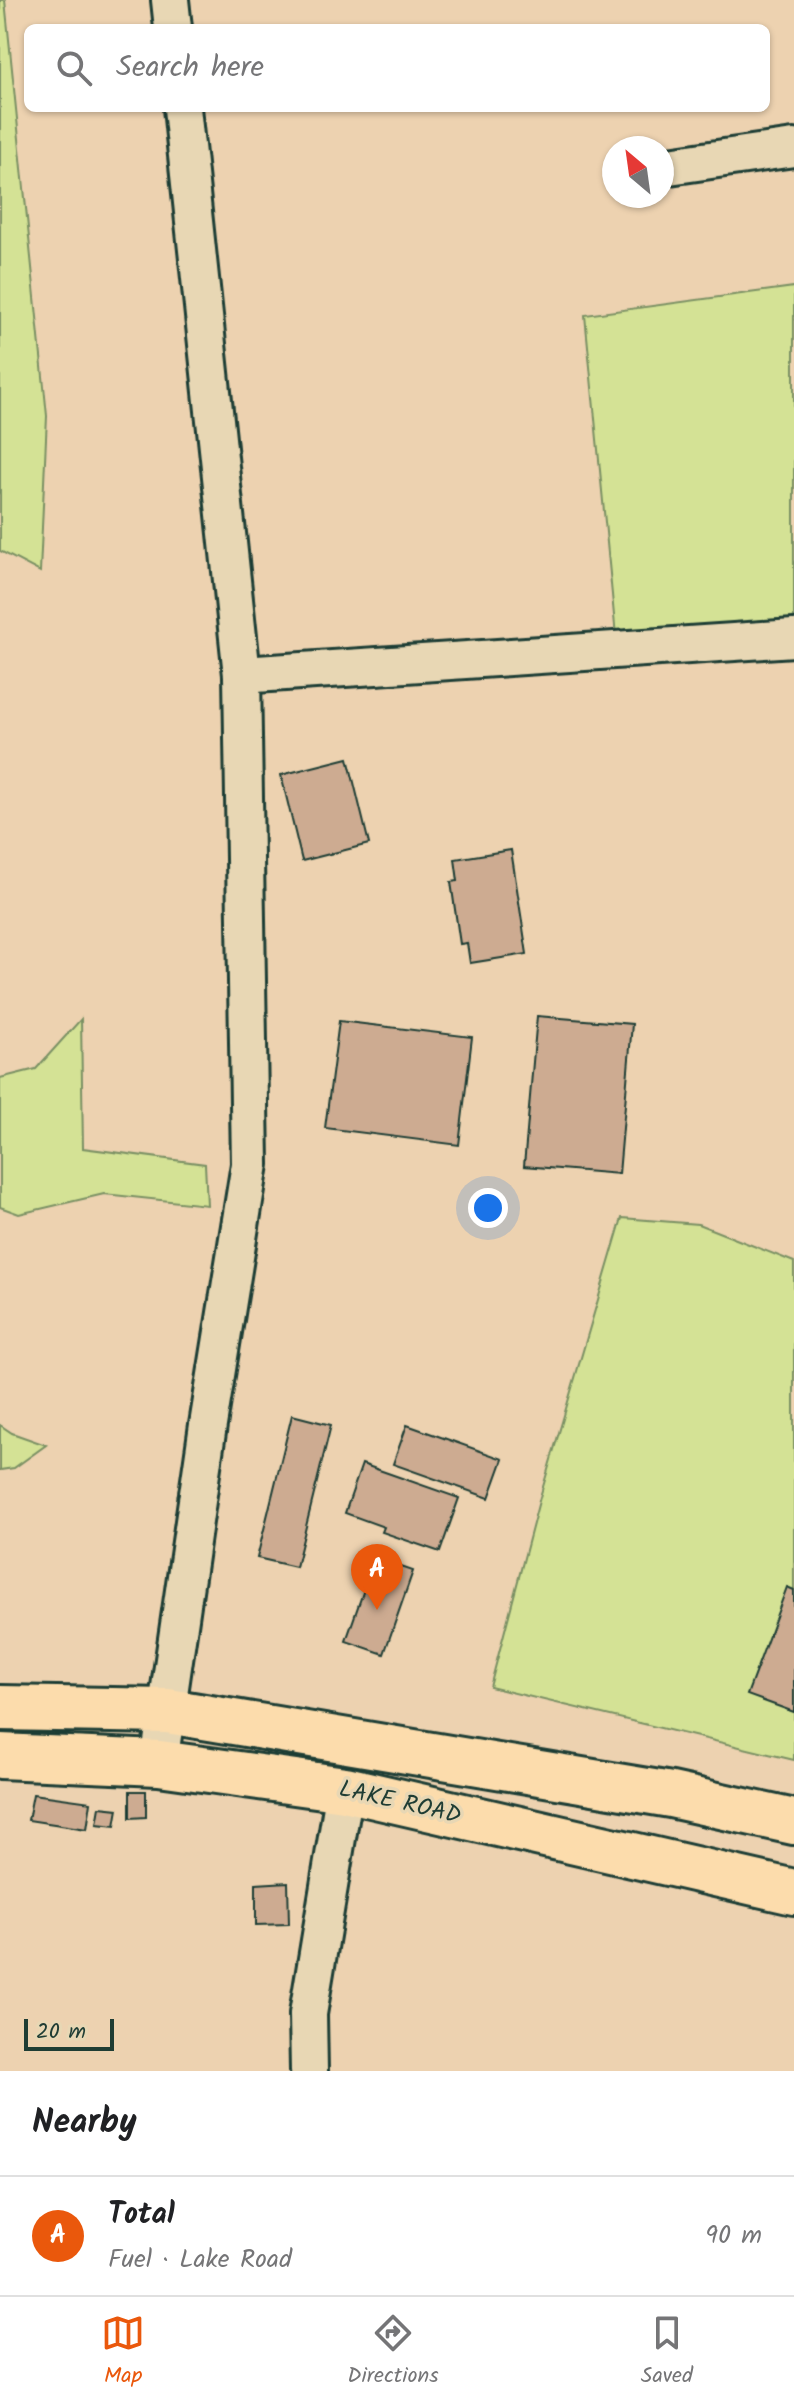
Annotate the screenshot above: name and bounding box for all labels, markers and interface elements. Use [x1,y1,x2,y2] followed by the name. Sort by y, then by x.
[24,24,770,112] search box
[116,44,264,92] text: Search here
[52,46,96,90] icon: search
[602,136,674,208] north arrow
[468,1188,508,1228] your location
[351,1544,403,1610] pin: A
[335,1770,465,1836] street label: LAKE ROAD
[24,2015,114,2051] scale bar
[36,2015,86,2050] text: 20 m
[32,2096,137,2150] text: Nearby
[108,2191,175,2239] text: Total
[50,2215,66,2257] text: A
[705,2215,762,2257] text: 90 m
[108,2239,292,2281] text: Fuel · Lake Road
[101,2311,145,2394] tab: Map
[347,2311,439,2394] tab: Directions
[641,2311,693,2394] tab: Saved

